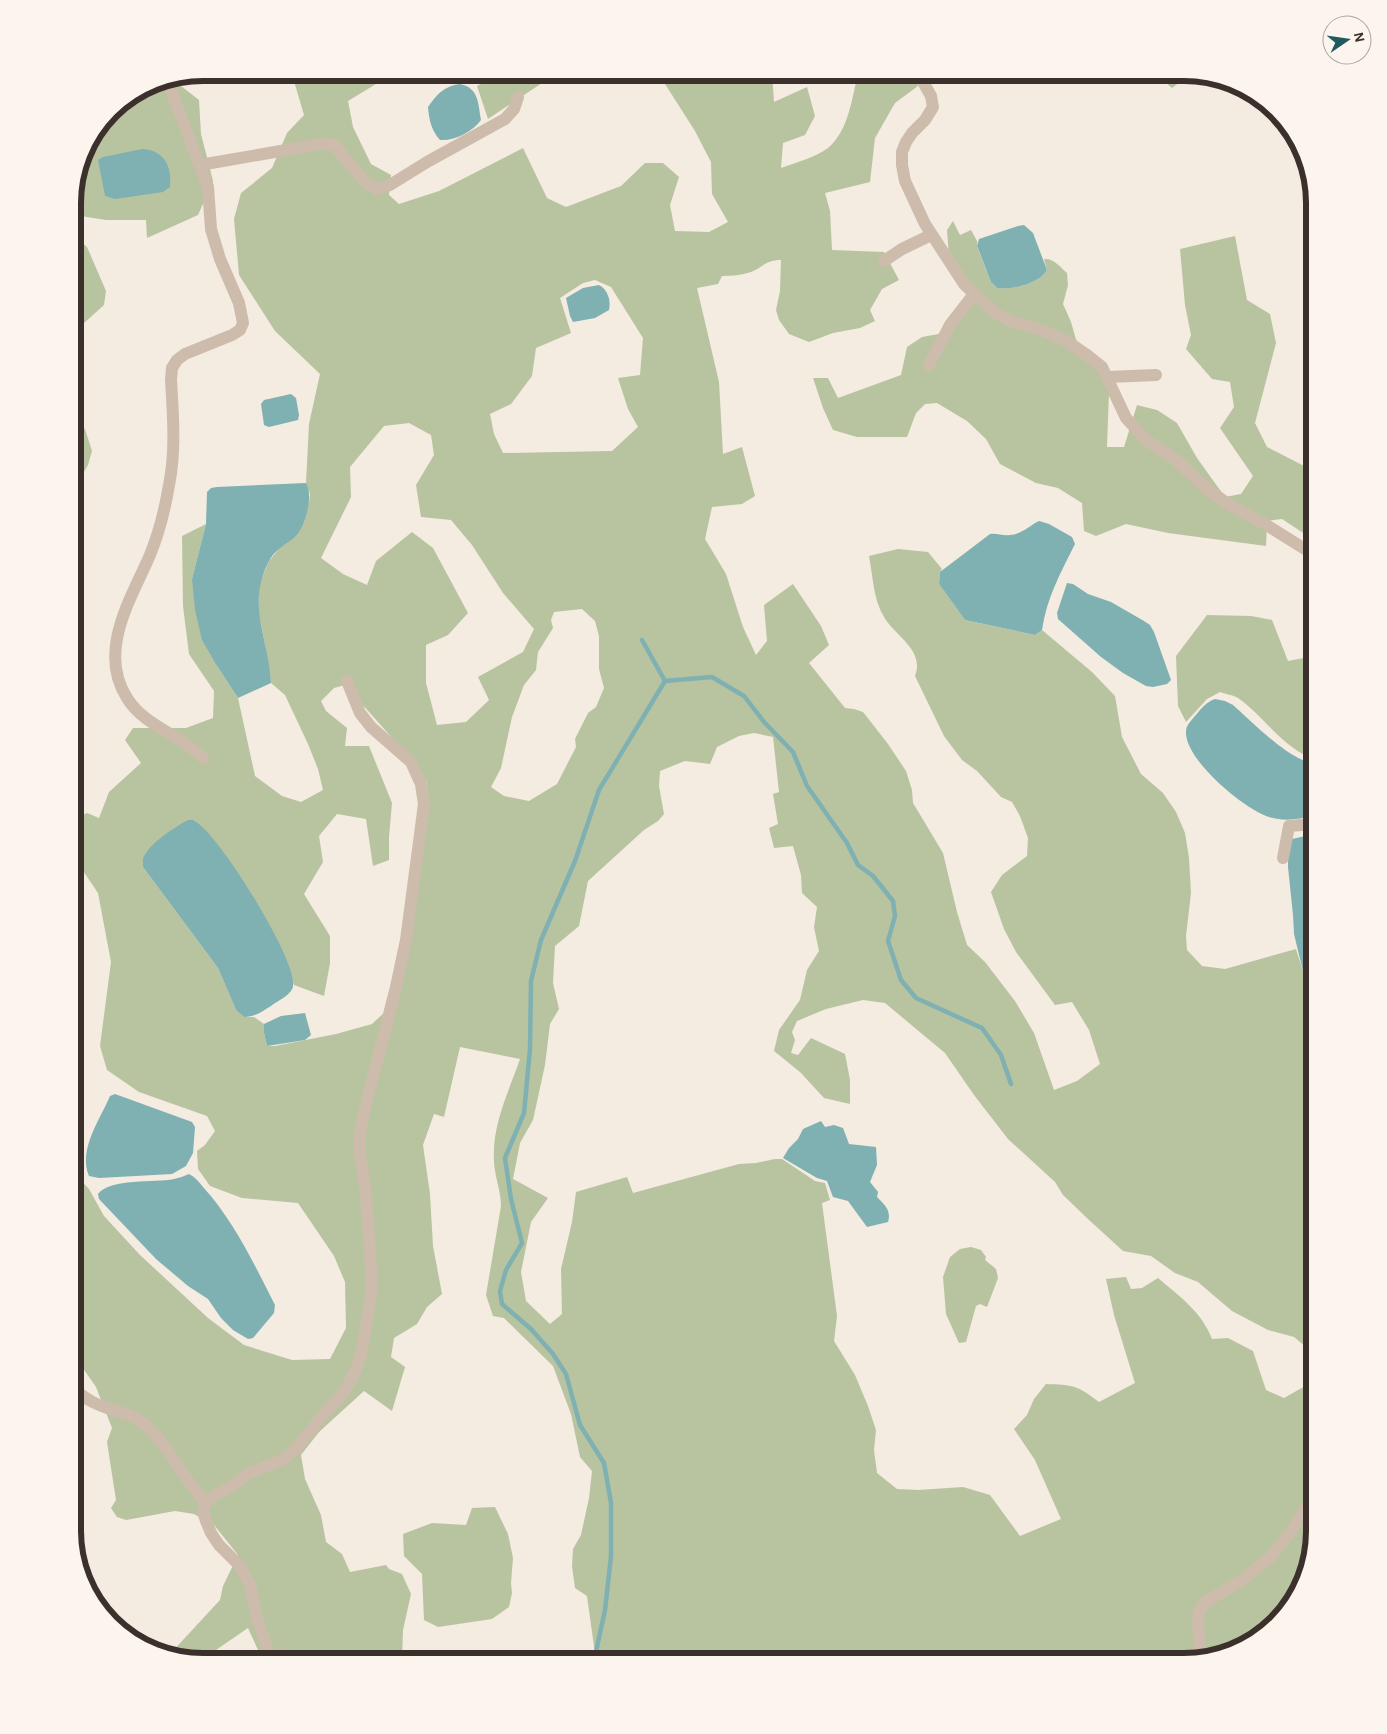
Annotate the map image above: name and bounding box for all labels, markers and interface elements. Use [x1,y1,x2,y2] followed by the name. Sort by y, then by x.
[1322,15,1372,65] north arrow
[1351,31,1367,44] text: N

